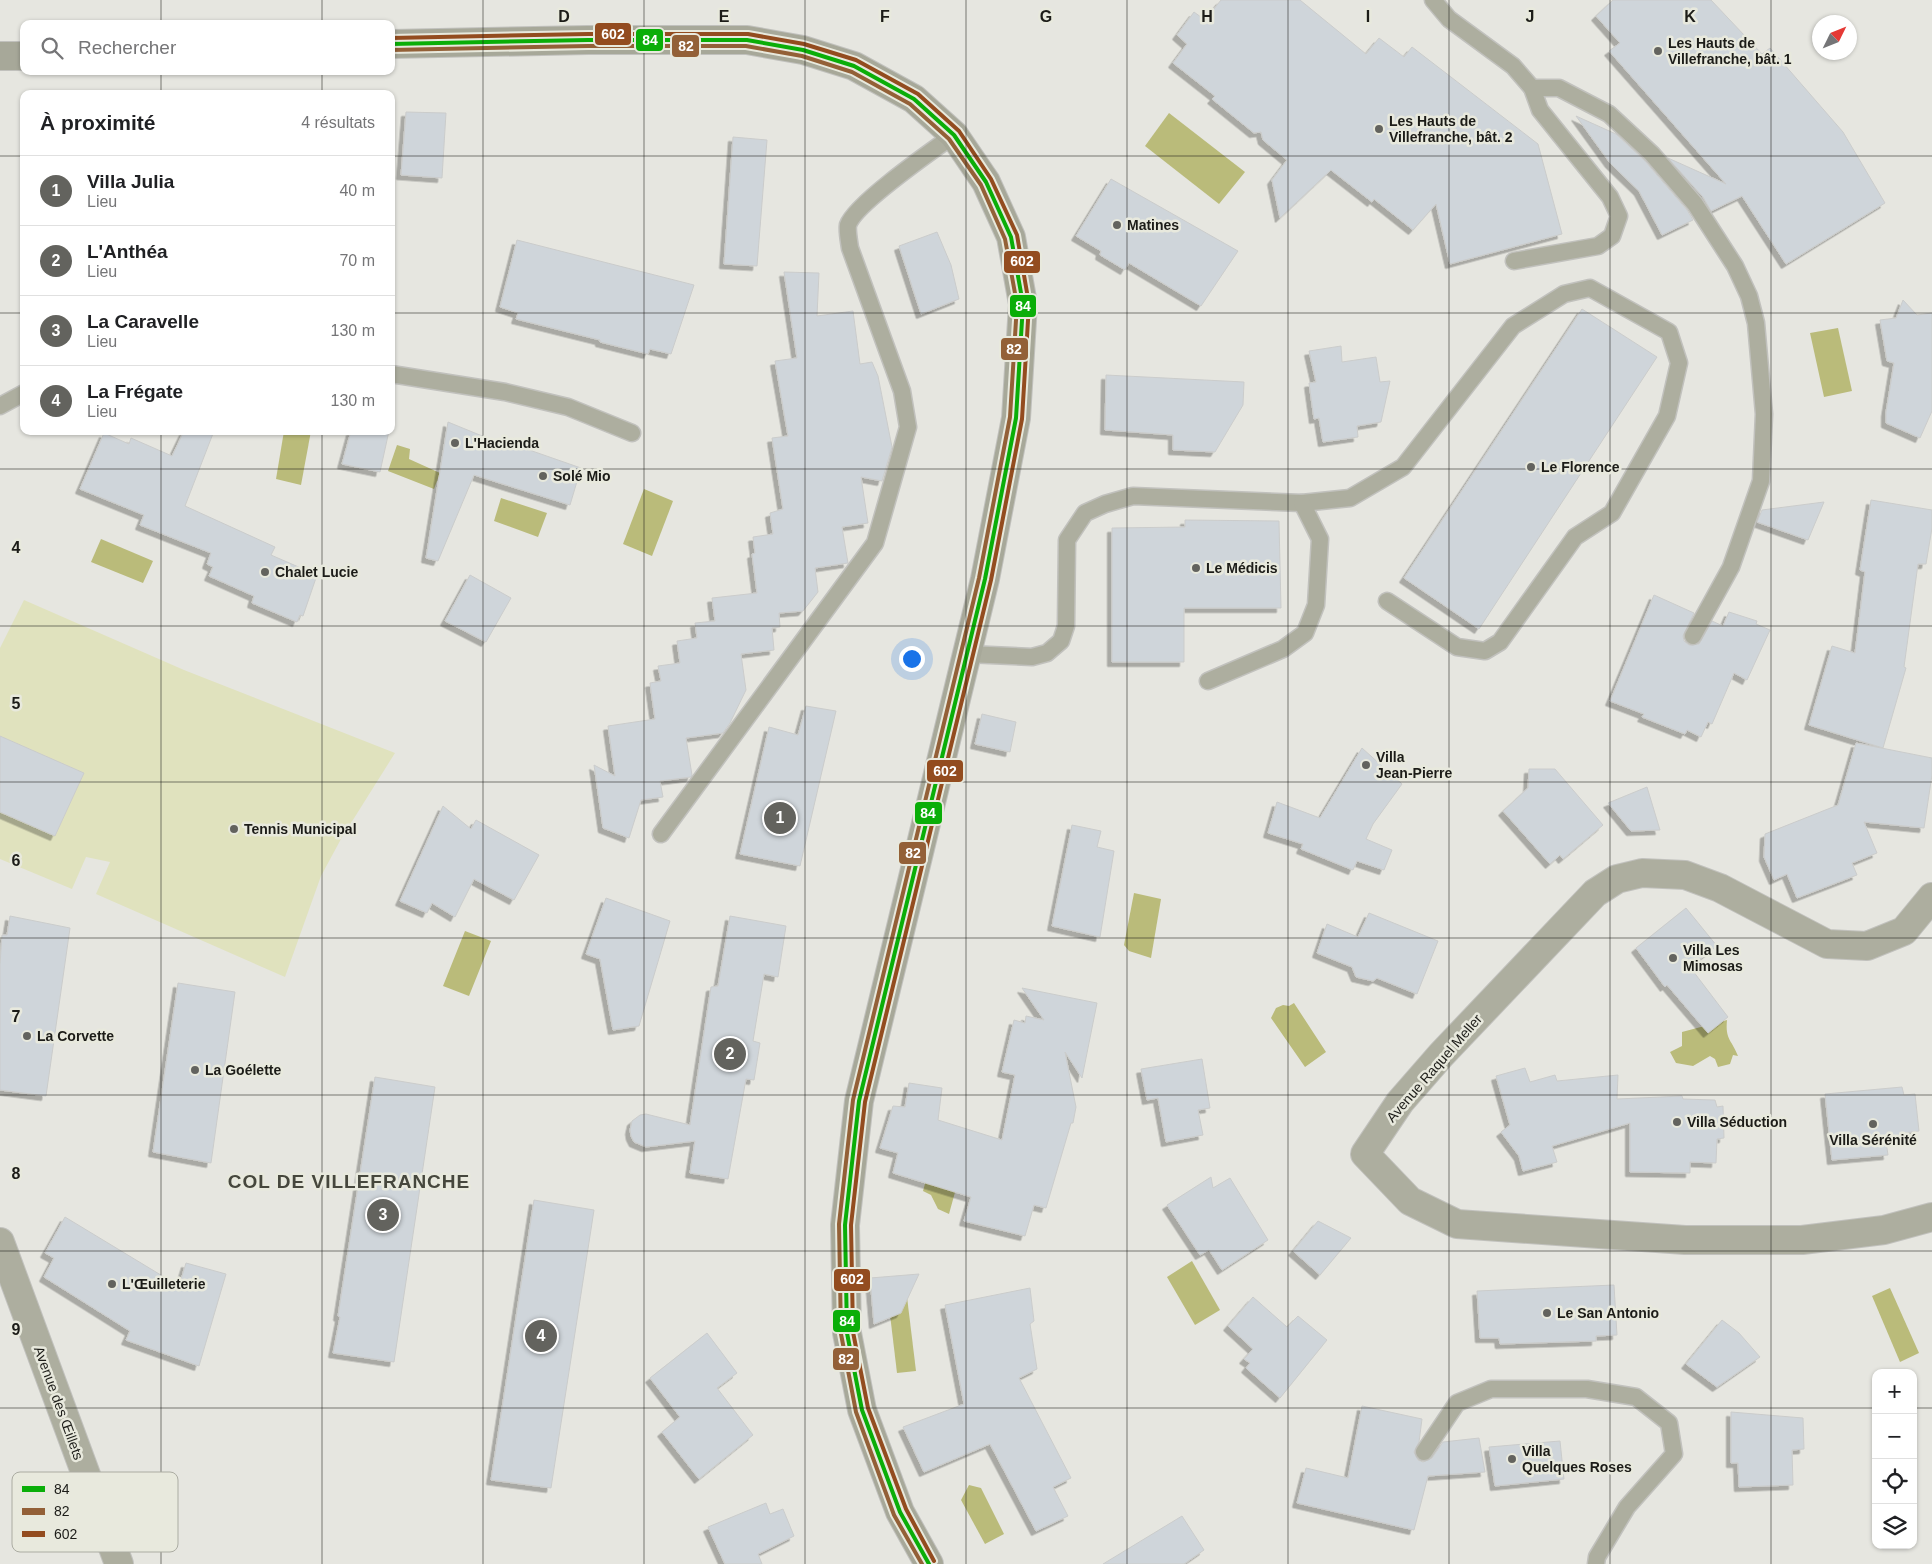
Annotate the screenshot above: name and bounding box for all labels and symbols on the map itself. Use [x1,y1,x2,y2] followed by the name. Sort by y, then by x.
[558,8,570,25] text: D
[719,8,730,25] text: E
[880,8,890,25] text: F
[1040,8,1052,25] text: G
[1201,8,1213,25] text: H
[1366,8,1370,25] text: I
[1526,8,1534,25] text: J
[1684,8,1696,25] text: K
[1812,15,1857,60] north arrow
[594,22,632,46] line badge: 602
[601,26,625,42] text: 602
[635,28,664,52] line badge: 84
[642,32,658,48] text: 84
[671,34,700,58] line badge: 82
[1668,35,1792,67] place label: Les Hauts de Villefranche, bât. 1
[678,38,694,54] text: 82
[1652,45,1664,57] marker: Les Hauts de Villefranche, bât. 1
[1389,113,1513,145] place label: Les Hauts de Villefranche, bât. 2
[1373,123,1385,135] marker: Les Hauts de Villefranche, bât. 2
[1127,217,1179,233] place label: Matines
[1111,219,1123,231] marker: Matines
[1003,250,1041,274] line badge: 602
[1010,253,1034,269] text: 602
[1009,294,1037,318] line badge: 84
[1015,298,1031,314] text: 84
[1000,337,1029,361] line badge: 82
[1006,341,1022,357] text: 82
[465,435,539,451] place label: L'Hacienda
[449,437,461,449] marker: L'Hacienda
[1541,459,1620,475] place label: Le Florence
[1525,461,1537,473] marker: Le Florence
[553,468,611,484] place label: Solé Mio
[537,470,549,482] marker: Solé Mio
[12,539,21,556] text: 4
[1206,560,1278,576] place label: Le Médicis
[1190,562,1202,574] marker: Le Médicis
[275,564,358,580] place label: Chalet Lucie
[259,566,271,578] marker: Chalet Lucie
[899,646,925,672] your location
[12,695,21,712] text: 5
[1376,749,1452,781] place label: Villa Jean-Pierre
[926,759,964,783] line badge: 602
[1360,759,1372,771] marker: Villa Jean-Pierre
[933,763,957,779] text: 602
[764,799,796,837] pin: 1
[914,801,943,825] line badge: 84
[920,805,936,821] text: 84
[244,821,357,837] place label: Tennis Municipal
[228,823,240,835] marker: Tennis Municipal
[898,841,927,865] line badge: 82
[905,845,921,861] text: 82
[12,852,21,869] text: 6
[1683,942,1743,974] place label: Villa Les Mimosas
[1667,952,1679,964] marker: Villa Les Mimosas
[12,1008,21,1025] text: 7
[1383,1011,1485,1125] street label: Avenue Raquel Meller
[37,1028,114,1044] place label: La Corvette
[21,1030,33,1042] marker: La Corvette
[714,1035,746,1073] pin: 2
[205,1062,281,1078] place label: La Goélette
[189,1064,201,1076] marker: La Goélette
[1687,1114,1787,1130] place label: Villa Séduction
[1671,1116,1683,1128] marker: Villa Séduction
[1867,1118,1879,1130] marker: Villa Sérénité
[1829,1132,1917,1148] place label: Villa Sérénité
[12,1165,21,1182] text: 8
[228,1171,470,1192] district label: COL DE VILLEFRANCHE
[367,1196,399,1234] pin: 3
[833,1268,871,1292] line badge: 602
[840,1271,864,1287] text: 602
[122,1276,206,1292] place label: L'Œuilleterie
[106,1278,118,1290] marker: L'Œuilleterie
[1557,1305,1659,1321] place label: Le San Antonio
[1541,1307,1553,1319] marker: Le San Antonio
[832,1309,861,1333] line badge: 84
[839,1313,855,1329] text: 84
[525,1317,557,1355] pin: 4
[12,1321,21,1338] text: 9
[31,1344,87,1462] street label: Avenue des Œillets
[832,1347,860,1371] line badge: 82
[838,1351,854,1367] text: 82
[1522,1443,1632,1475] place label: Villa Quelques Roses
[1506,1453,1518,1465] marker: Villa Quelques Roses
[12,1472,178,1552] legend
[54,1481,70,1497] text: 84
[54,1503,70,1519] text: 82
[54,1526,78,1542] text: 602

